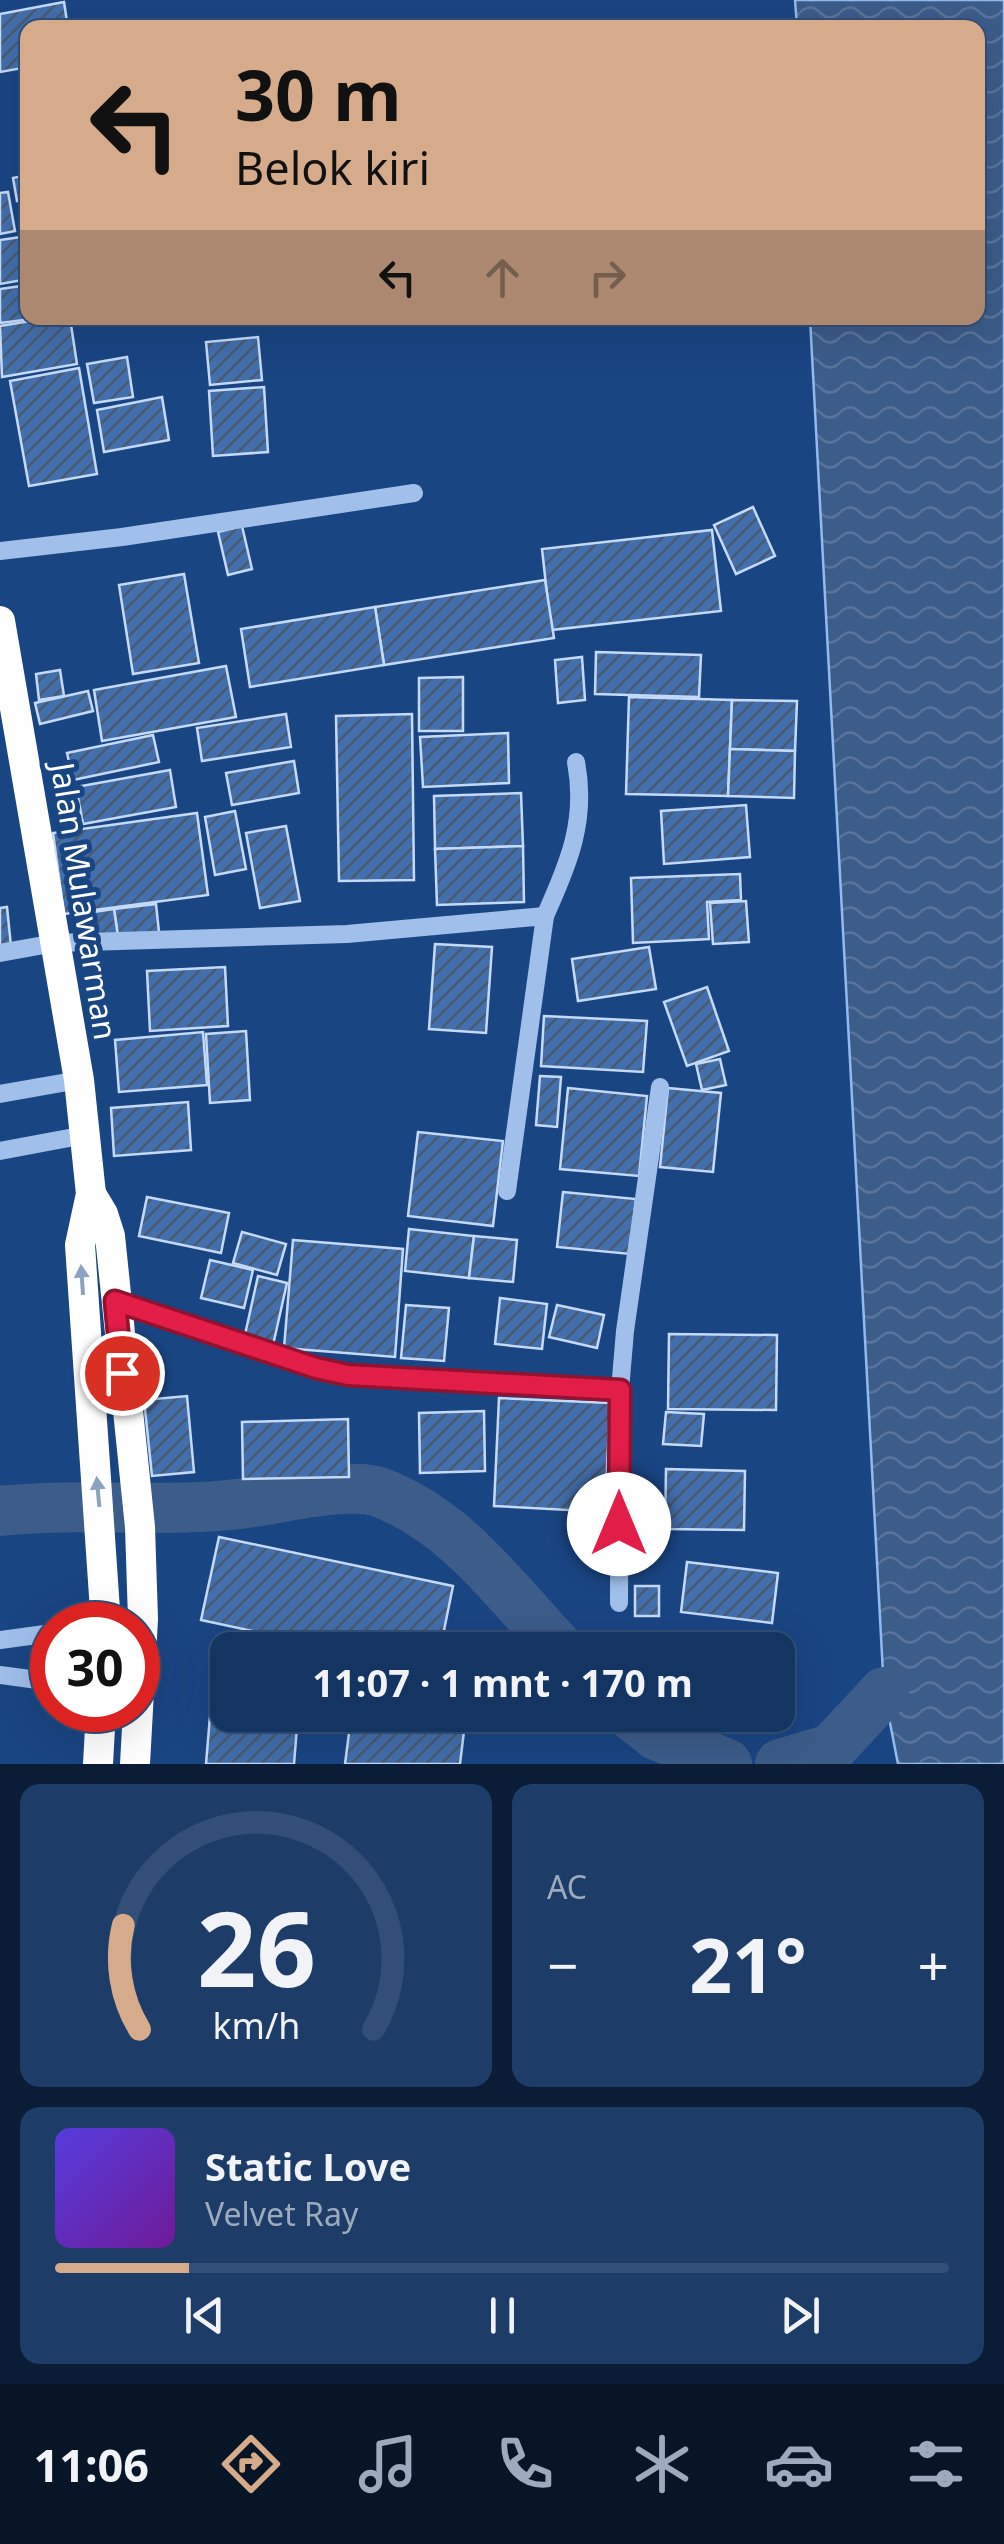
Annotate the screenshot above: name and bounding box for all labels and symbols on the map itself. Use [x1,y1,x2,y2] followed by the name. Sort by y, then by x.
[41,756,128,1043] street label: Jalan Mulawarman
[74,1264,90,1295] one-way arrow
[80,1331,165,1416] pin
[567,1472,671,1576] position arrow
[89,1476,105,1508] one-way arrow
[30,1602,160,1732] speed limit sign: 30

